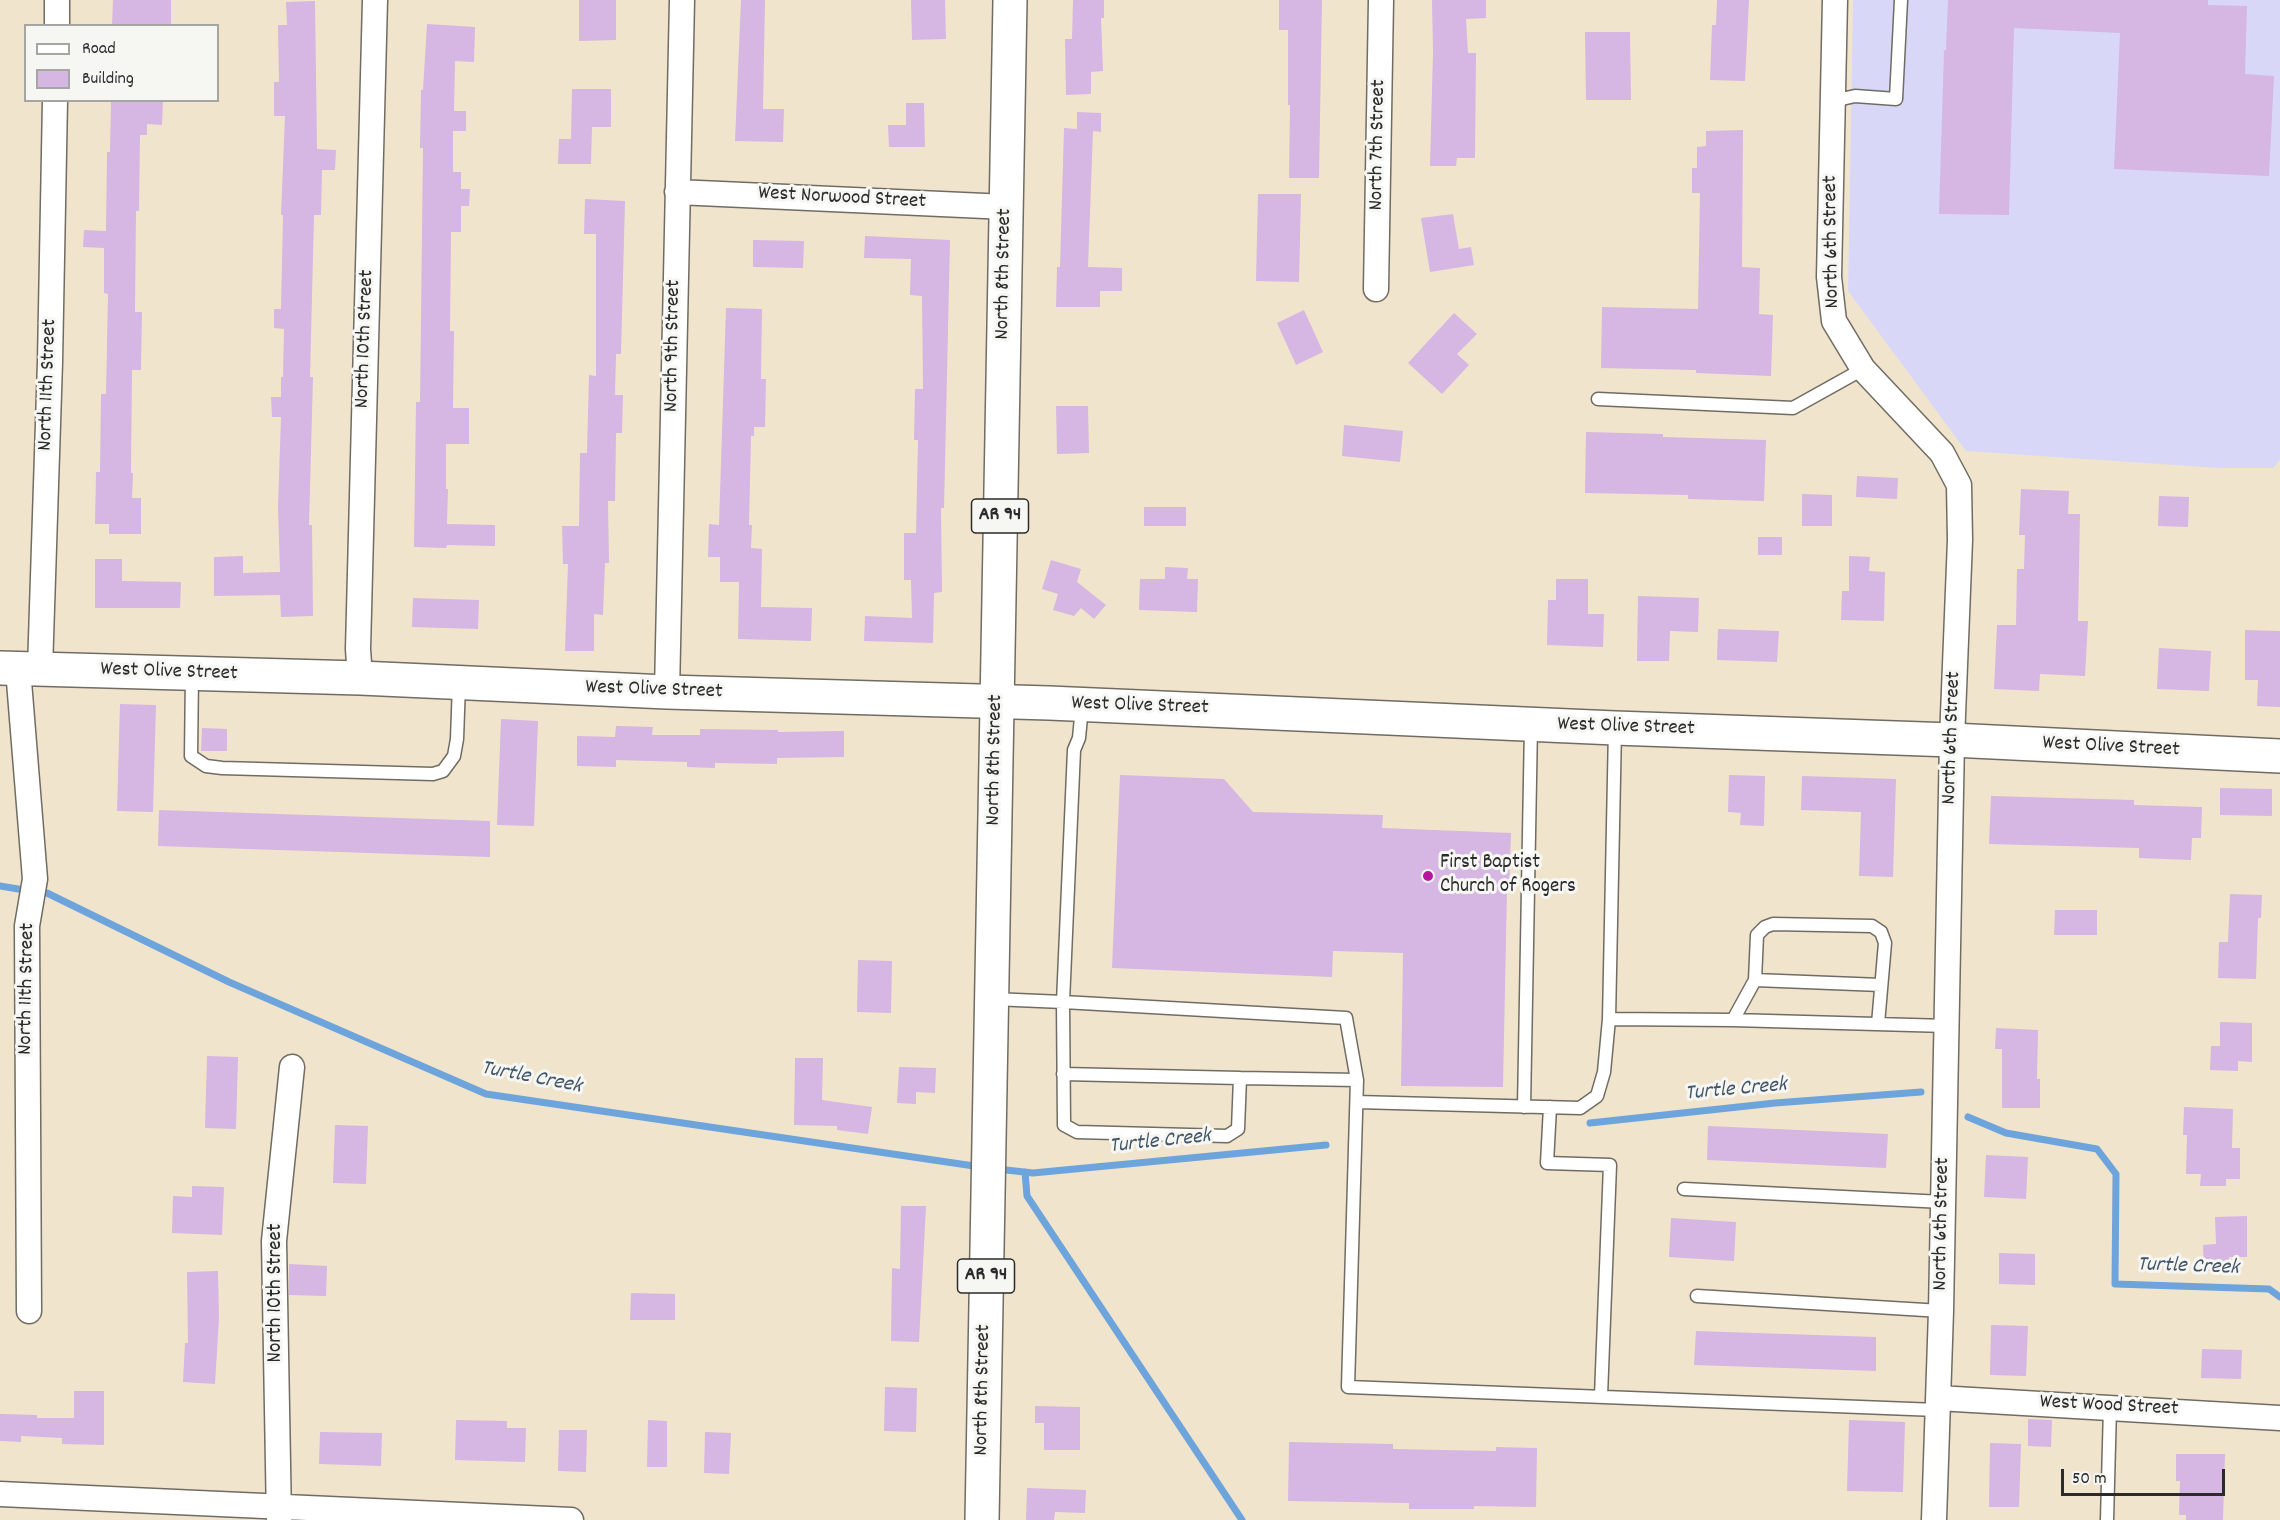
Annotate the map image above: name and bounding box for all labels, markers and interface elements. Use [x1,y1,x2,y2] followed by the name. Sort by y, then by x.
[24,24,219,102] legend
[82,37,116,62] text: Road
[82,67,134,92] text: Building
[1365,79,1393,211] street label: North 7th Street
[1819,175,1847,309] street label: North 6th Street
[757,182,927,216] street label: West Norwood Street
[991,208,1019,340] street label: North 8th Street
[351,269,381,409] street label: North 10th Street
[660,280,688,412] street label: North 9th Street
[34,319,64,451] street label: North 11th Street
[972,499,1028,533] road number: AR 94
[100,658,238,688] street label: West Olive Street
[1938,671,1968,805] street label: North 6th Street
[585,676,723,706] street label: West Olive Street
[1071,692,1209,722] street label: West Olive Street
[982,694,1010,826] street label: North 8th Street
[1557,713,1695,743] street label: West Olive Street
[2042,732,2180,764] street label: West Olive Street
[1440,851,1576,901] place label: First Baptist Church of Rogers
[1421,869,1435,883] marker: First Baptist Church of Rogers
[14,923,42,1055] street label: North 11th Street
[478,1056,584,1102] water label: Turtle Creek
[1684,1073,1788,1109] water label: Turtle Creek
[1108,1125,1212,1161] water label: Turtle Creek
[1929,1157,1957,1291] street label: North 6th Street
[264,1224,290,1362] street label: North 10th Street
[2137,1253,2239,1283] water label: Turtle Creek
[958,1259,1014,1293] road number: AR 94
[970,1324,998,1456] street label: North 8th Street
[2039,1391,2179,1423] street label: West Wood Street
[2064,1457,2228,1495] scale bar
[2072,1467,2107,1492] text: 50 m

